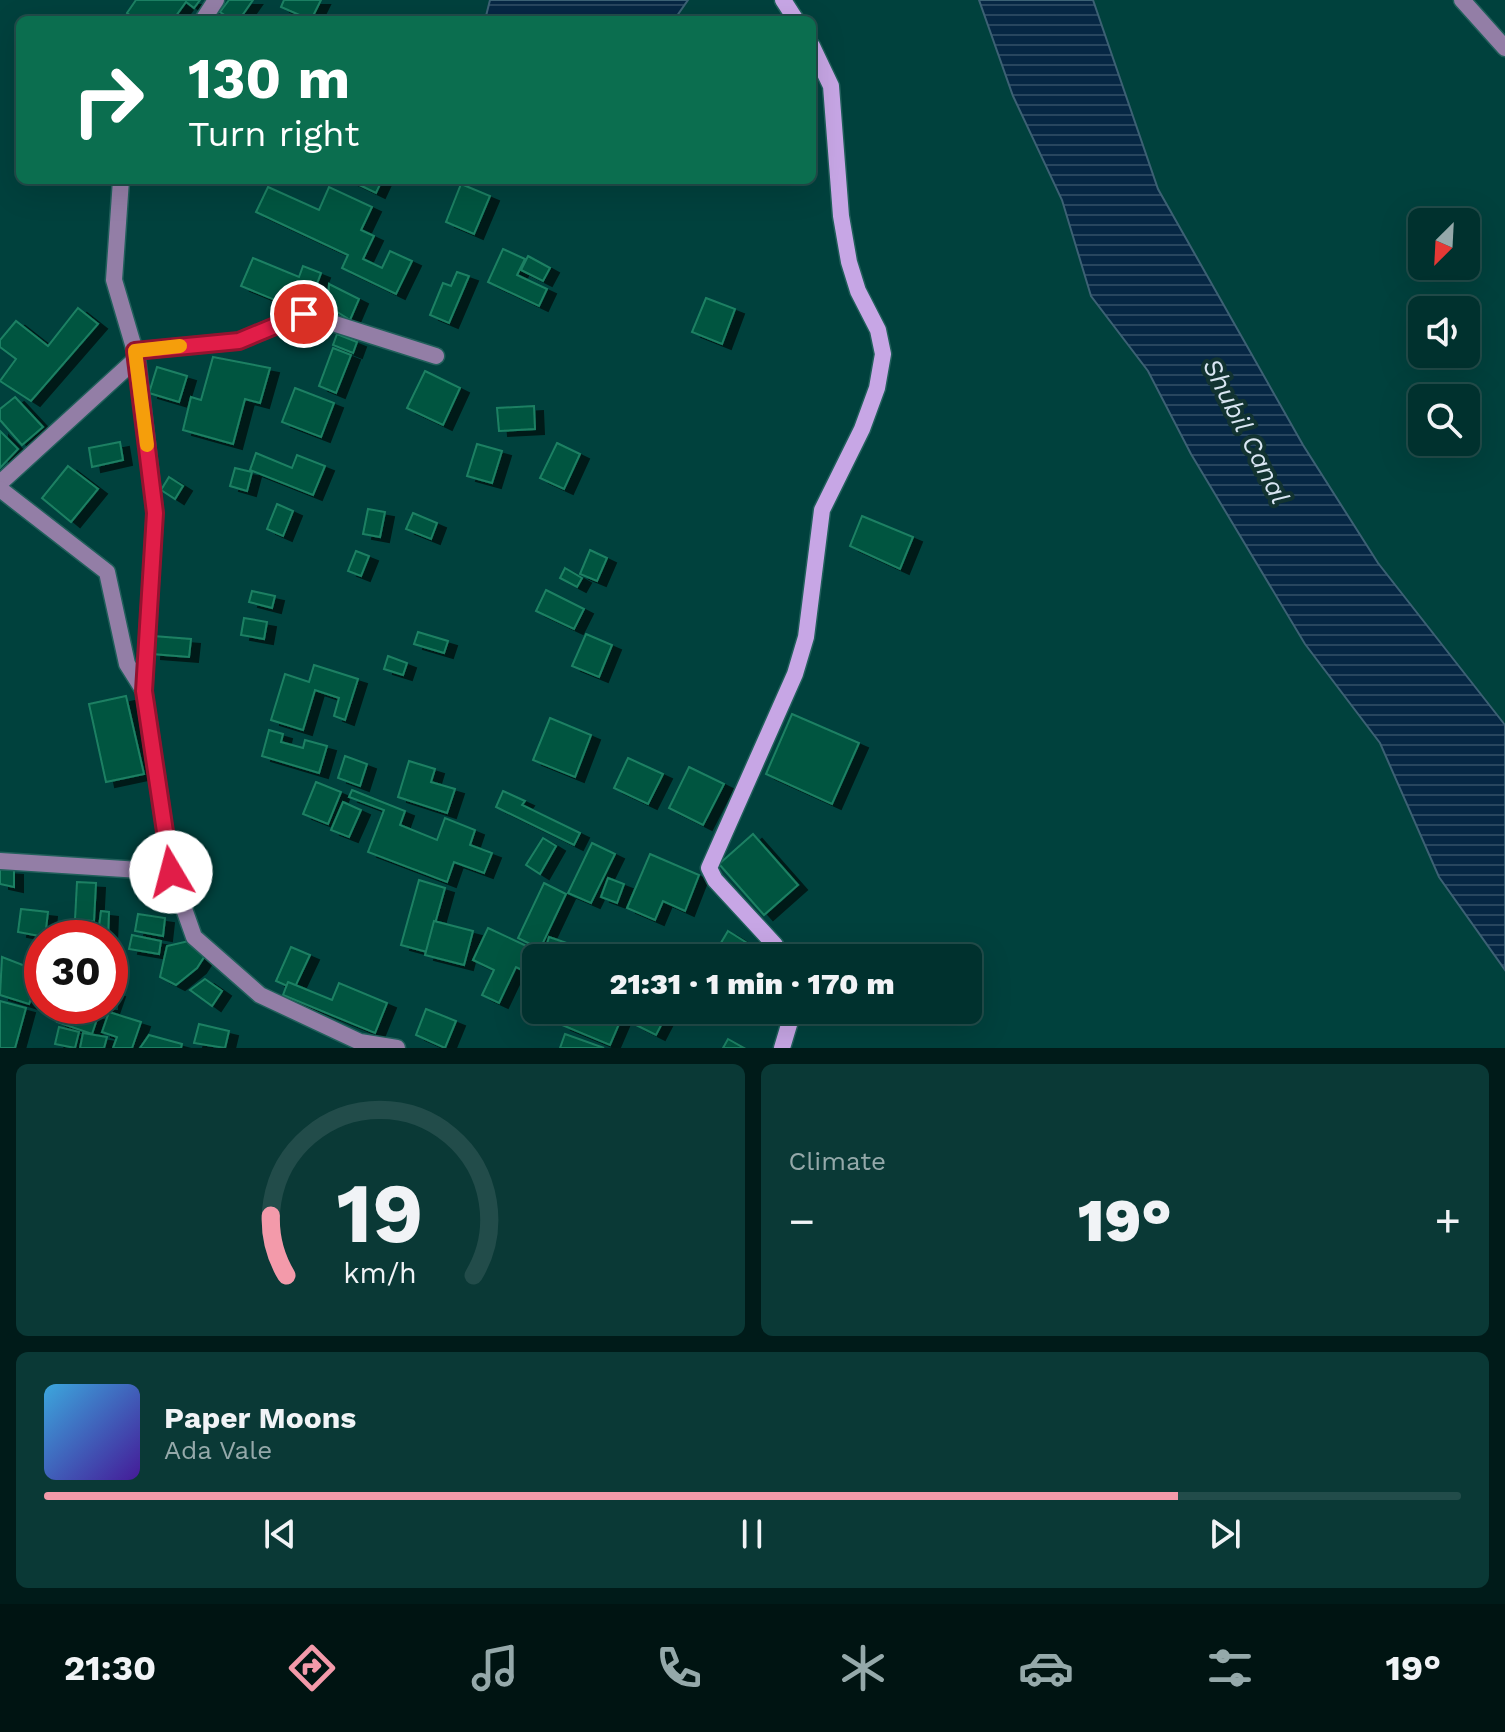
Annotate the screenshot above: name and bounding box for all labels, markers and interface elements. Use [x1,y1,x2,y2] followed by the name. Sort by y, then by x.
[188,46,350,112] text: 130 m
[56,48,160,152] icon: right
[188,113,359,155] text: Turn right
[1408,208,1480,280] north arrow
[1408,208,1480,456] map controls
[270,280,338,348] pin
[282,292,326,336] icon: arrive
[1408,296,1480,368] button: sound
[1197,353,1296,509] water label: Shubil Canal
[1408,384,1480,456] button: search
[129,830,213,914] position arrow
[24,920,128,1024] speed limit sign: 30
[609,966,895,1001] text: 21:31 · 1 min · 170 m
[789,1146,886,1176] text: Climate
[337,1165,424,1262] text: 19
[1078,1185,1172,1256] text: 19°
[789,1195,815,1247] text: −
[1434,1195,1461,1247] text: +
[343,1256,417,1290] text: km/h
[164,1400,356,1435] text: Paper Moons
[164,1435,272,1465] text: Ada Vale
[258,1512,302,1556] icon: previous
[730,1512,774,1556] icon: pause
[1203,1512,1247,1556] icon: next
[284,1640,340,1696] icon: directions
[467,1640,523,1696] icon: music
[651,1640,707,1696] icon: phone
[835,1640,891,1696] icon: climate
[1018,1640,1074,1696] icon: car
[1202,1640,1258,1696] icon: filters
[64,1647,156,1689] text: 21:30
[1386,1647,1441,1689] text: 19°

